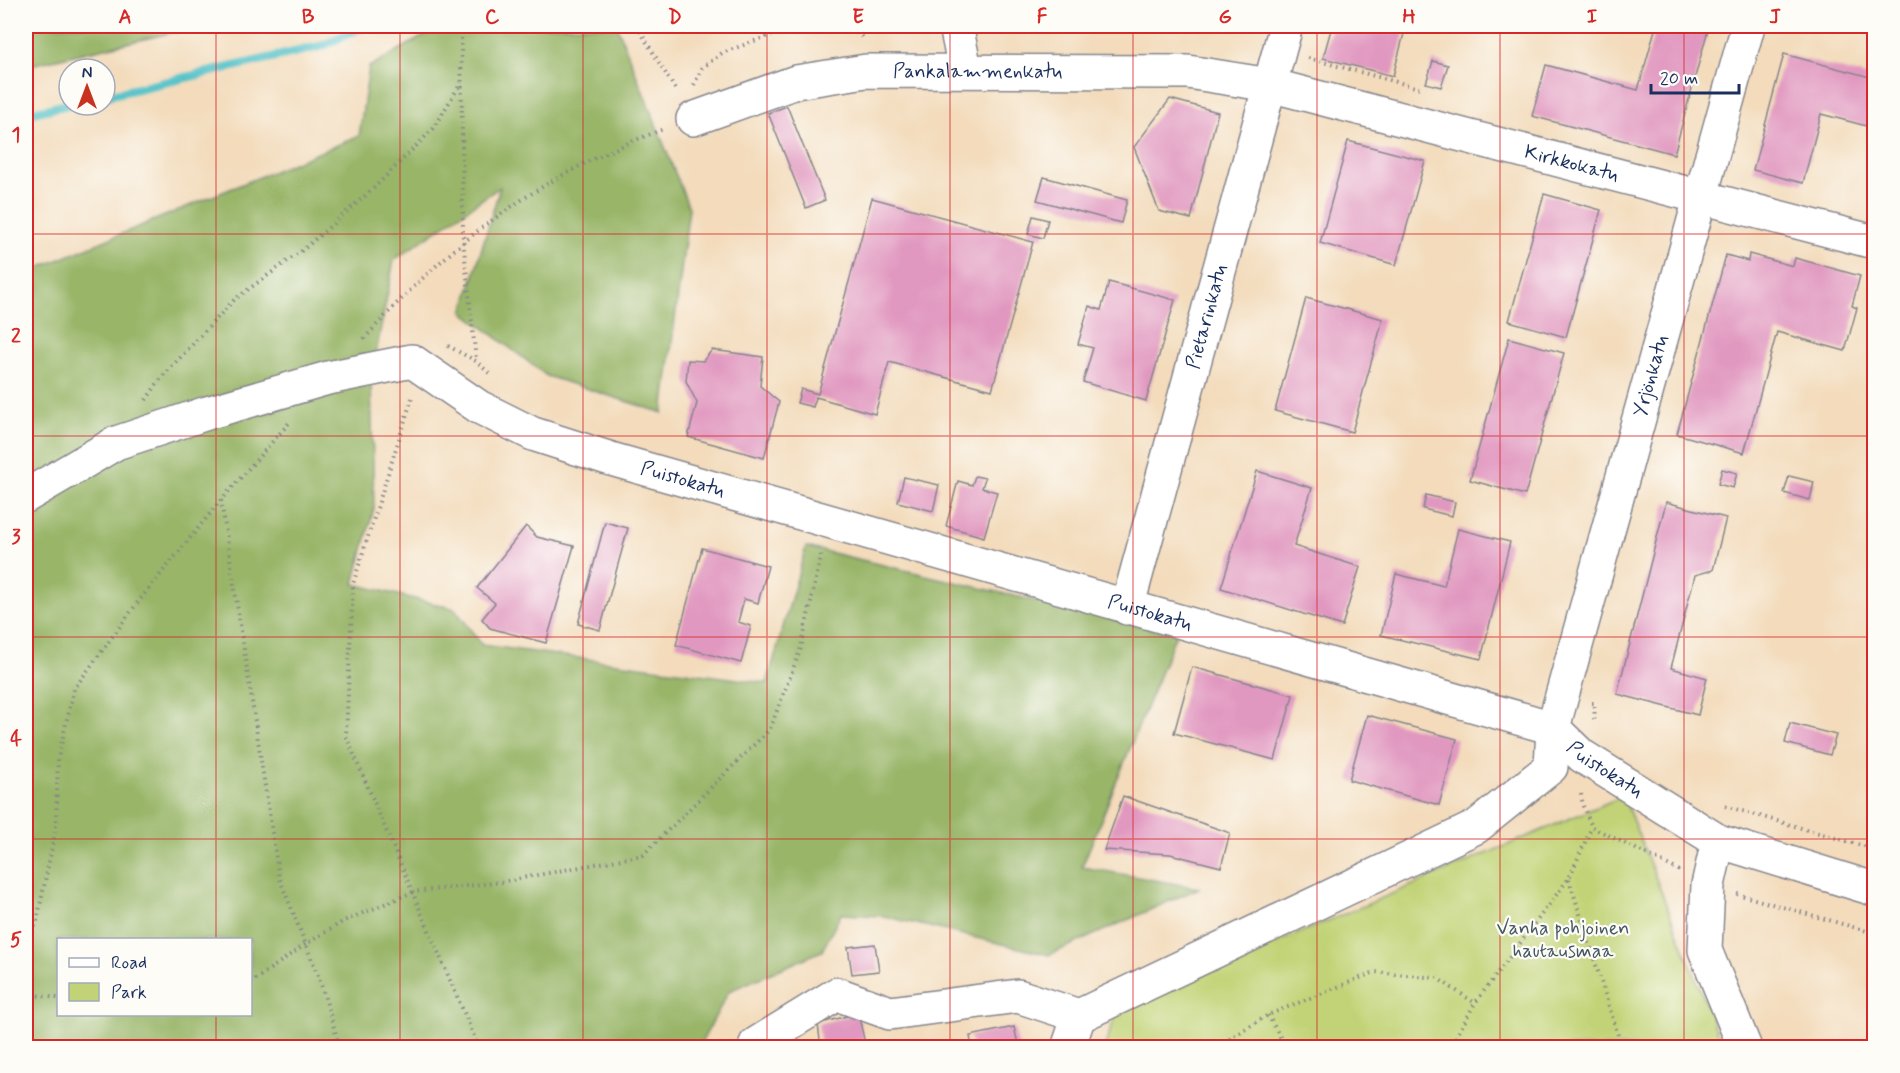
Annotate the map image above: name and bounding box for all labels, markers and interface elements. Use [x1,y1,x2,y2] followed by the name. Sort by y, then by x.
[118,4,132,31] text: A
[302,4,315,31] text: B
[485,4,500,31] text: C
[668,4,682,31] text: D
[852,4,864,31] text: E
[1037,4,1048,31] text: F
[1218,4,1232,31] text: G
[1402,4,1416,31] text: H
[1587,4,1597,31] text: I
[1769,4,1781,31] text: J
[57,57,117,117] north arrow
[1651,57,1740,95] scale bar
[893,58,1062,85] street label: Pankalammenkatu
[82,63,92,84] text: N
[1660,67,1698,91] text: 20 m
[12,122,20,149] text: 1
[1522,138,1622,189] street label: Kirkkokatu
[1179,261,1234,372] street label: Pietarinkatu
[11,323,21,350] text: 2
[1627,332,1675,420] street label: Yrjönkatu
[637,455,728,504] street label: Puistokatu
[11,524,21,551] text: 3
[1105,588,1195,638] street label: Puistokatu
[10,726,22,753] text: 4
[1561,735,1648,804] street label: Puistokatu
[1496,915,1630,965] park label: Vanha pohjoinen hautausmaa
[10,927,22,954] text: 5
[57,938,252,1016] legend
[111,951,147,975] text: Road
[111,981,147,1005] text: Park

